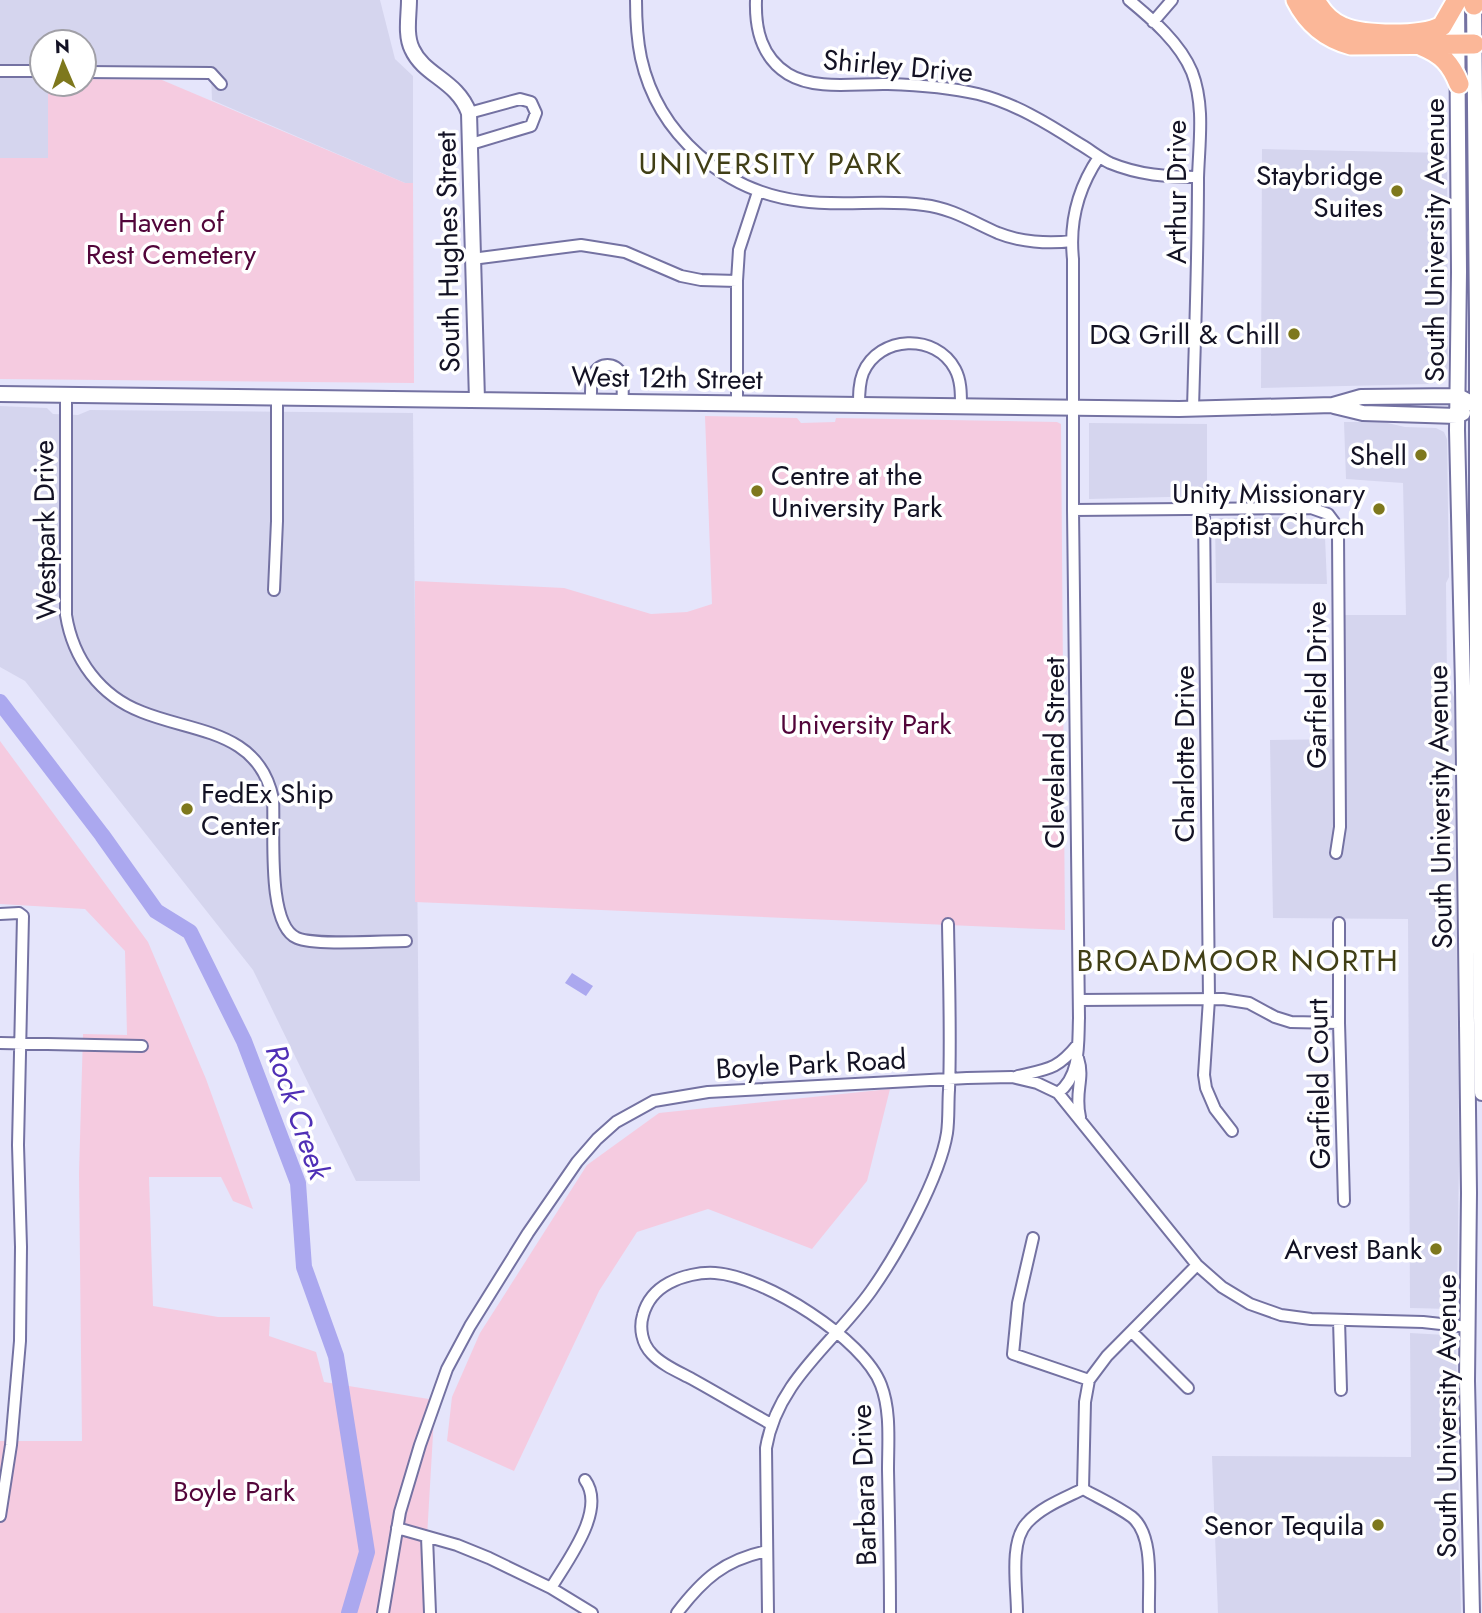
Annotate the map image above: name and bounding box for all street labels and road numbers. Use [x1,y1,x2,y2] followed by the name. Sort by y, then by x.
[821,39,975,93] street label: Shirley Drive
[1414,98,1455,382] street label: South University Avenue
[1156,120,1197,264] street label: Arthur Drive
[425,131,471,373] street label: South Hughes Street
[571,356,763,400] street label: West 12th Street
[23,440,67,620] street label: Westpark Drive
[1296,601,1337,769] street label: Garfield Drive
[1034,657,1075,849] street label: Cleveland Street
[1164,665,1205,843] street label: Charlotte Drive
[1417,665,1463,949] street label: South University Avenue
[1297,998,1341,1170] street label: Garfield Court
[715,1039,907,1089] street label: Boyle Park Road
[1426,1274,1467,1558] street label: South University Avenue
[841,1403,887,1567] street label: Barbara Drive

